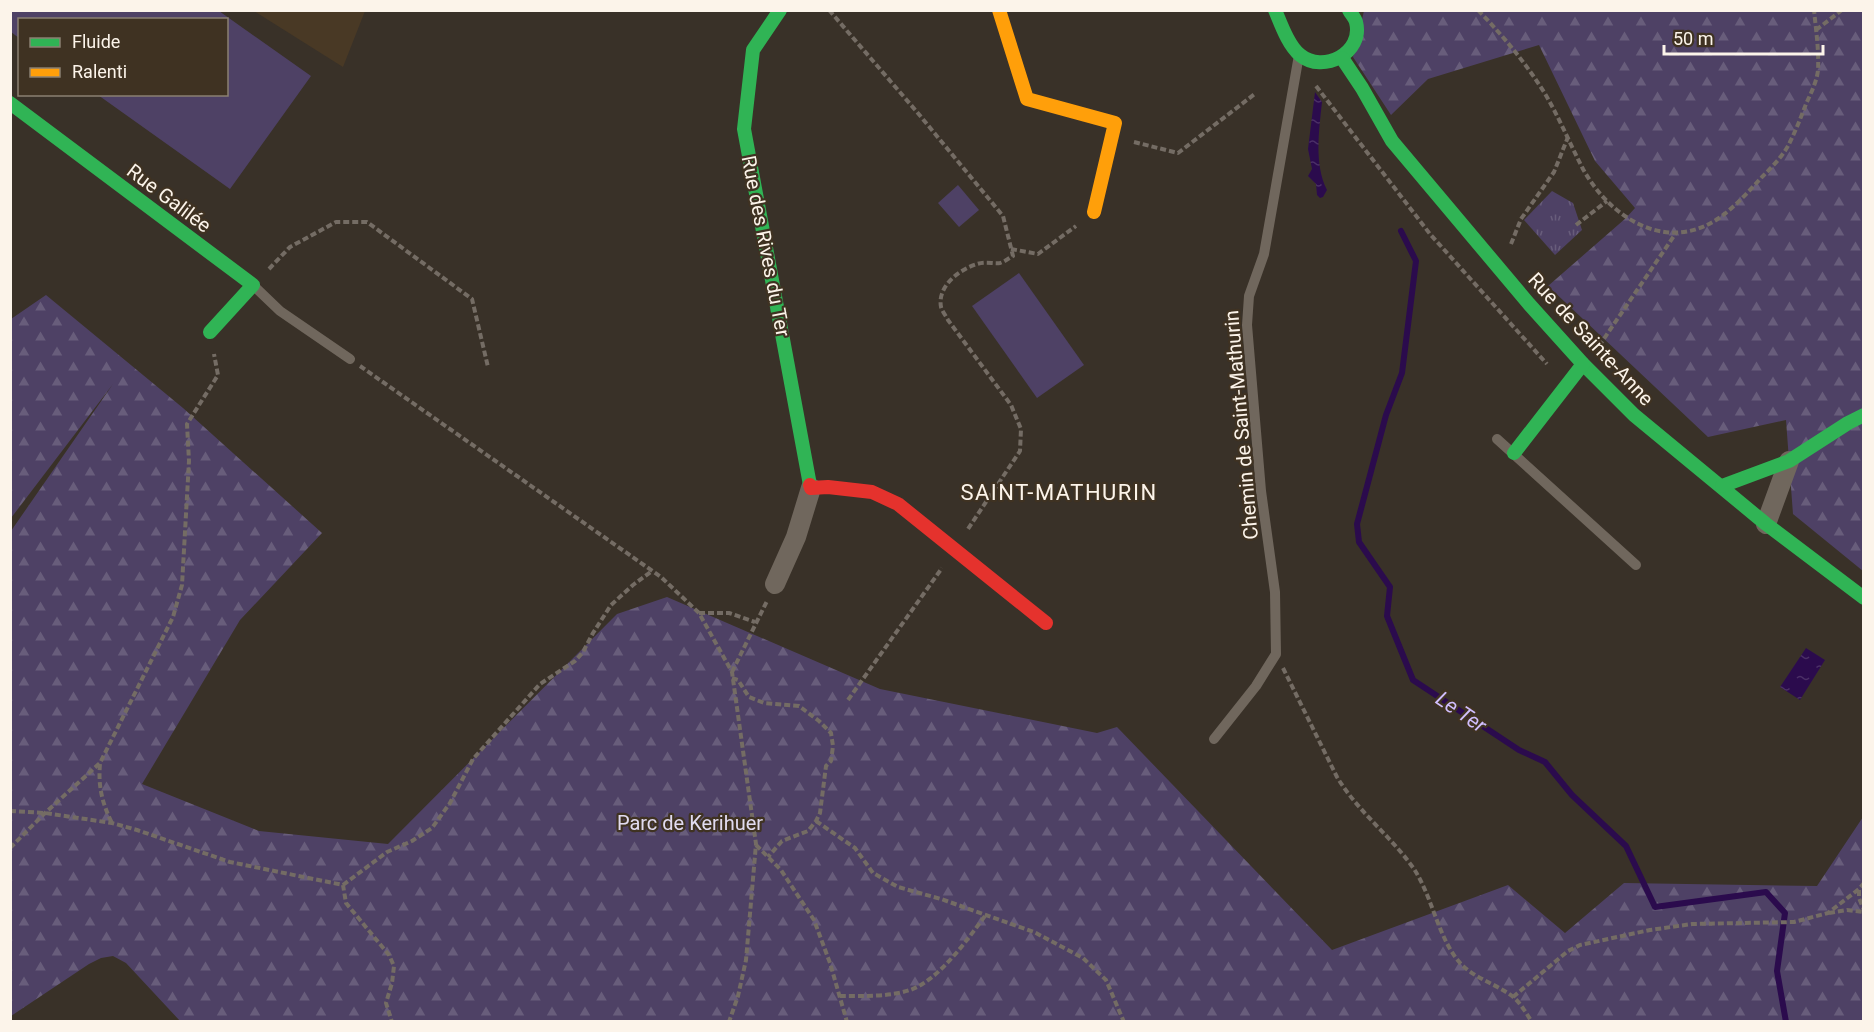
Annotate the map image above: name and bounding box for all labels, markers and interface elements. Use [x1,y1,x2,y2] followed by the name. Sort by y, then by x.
[18,18,228,96] legend
[1664,18,1823,56] scale bar
[1673,28,1713,49] text: 50 m
[72,31,120,52] text: Fluide
[72,61,127,82] text: Ralenti
[737,153,795,339] street label: Rue des Rives du Ter
[122,159,216,237] street label: Rue Galilée
[1523,268,1659,410] street label: Rue de Sainte-Anne
[1219,309,1263,541] street label: Chemin de Saint-Mathurin
[960,480,1158,505] district label: SAINT-MATHURIN
[1431,687,1492,738] water label: Le Ter
[617,811,763,835] park label: Parc de Kerihuer

